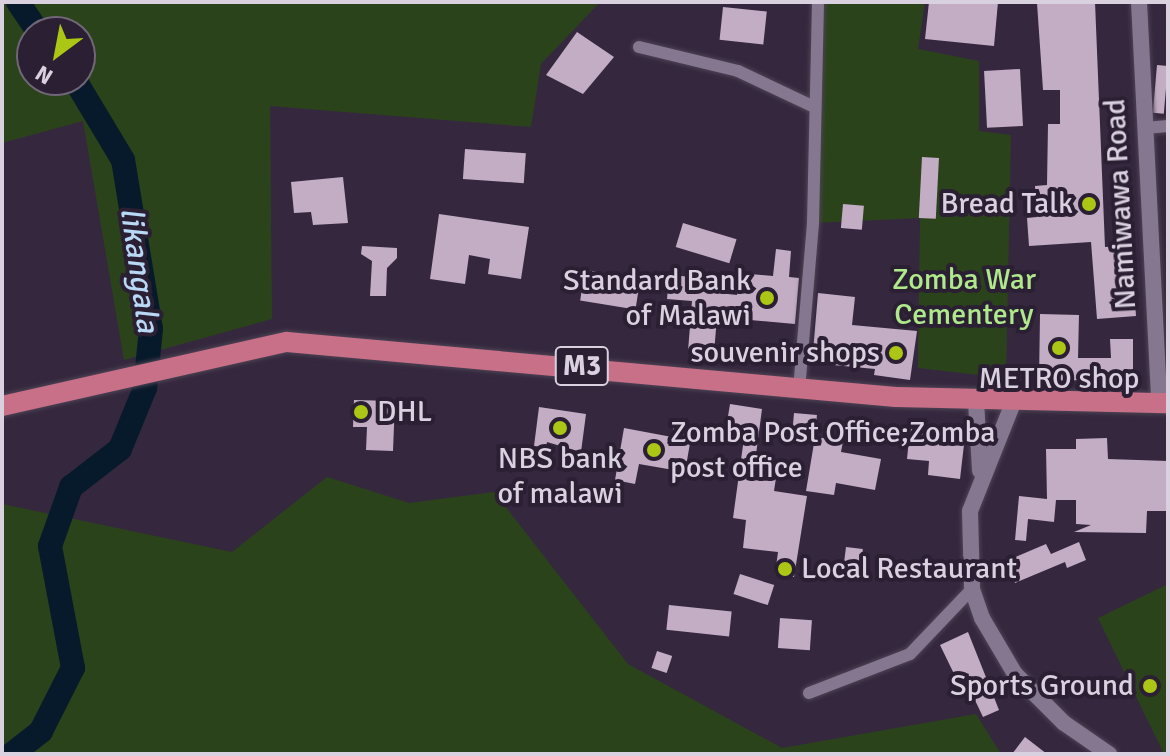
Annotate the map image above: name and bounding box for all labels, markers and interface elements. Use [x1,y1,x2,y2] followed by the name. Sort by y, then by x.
[16,16,96,96] north arrow
[30,60,58,91] text: N
[1098,98,1144,310] street label: Namiwawa Road
[941,186,1073,222] place label: Bread Talk
[1080,195,1098,213] marker: Bread Talk
[111,205,167,335] water label: likangala
[892,262,1036,332] park label: Zomba War Cementery
[563,263,751,334] place label: Standard Bank of Malawi
[758,289,776,307] marker: Standard Bank of Malawi
[690,335,880,371] place label: souvenir shops
[1050,339,1068,357] marker: METRO shop
[554,342,610,390] road number: M3
[887,344,905,362] marker: souvenir shops
[979,361,1139,397] place label: METRO shop
[377,394,432,430] place label: DHL
[352,403,370,421] marker: DHL
[670,415,995,486] place label: Zomba Post Office;Zomba post office
[551,419,569,437] marker: NBS bank of malawi
[497,441,623,512] place label: NBS bank of malawi
[645,441,663,459] marker: Zomba Post Office;Zomba post office
[801,551,1017,587] place label: Local Restaurant
[776,560,794,578] marker: Local Restaurant
[950,668,1134,704] place label: Sports Ground
[1141,677,1159,695] marker: Sports Ground

